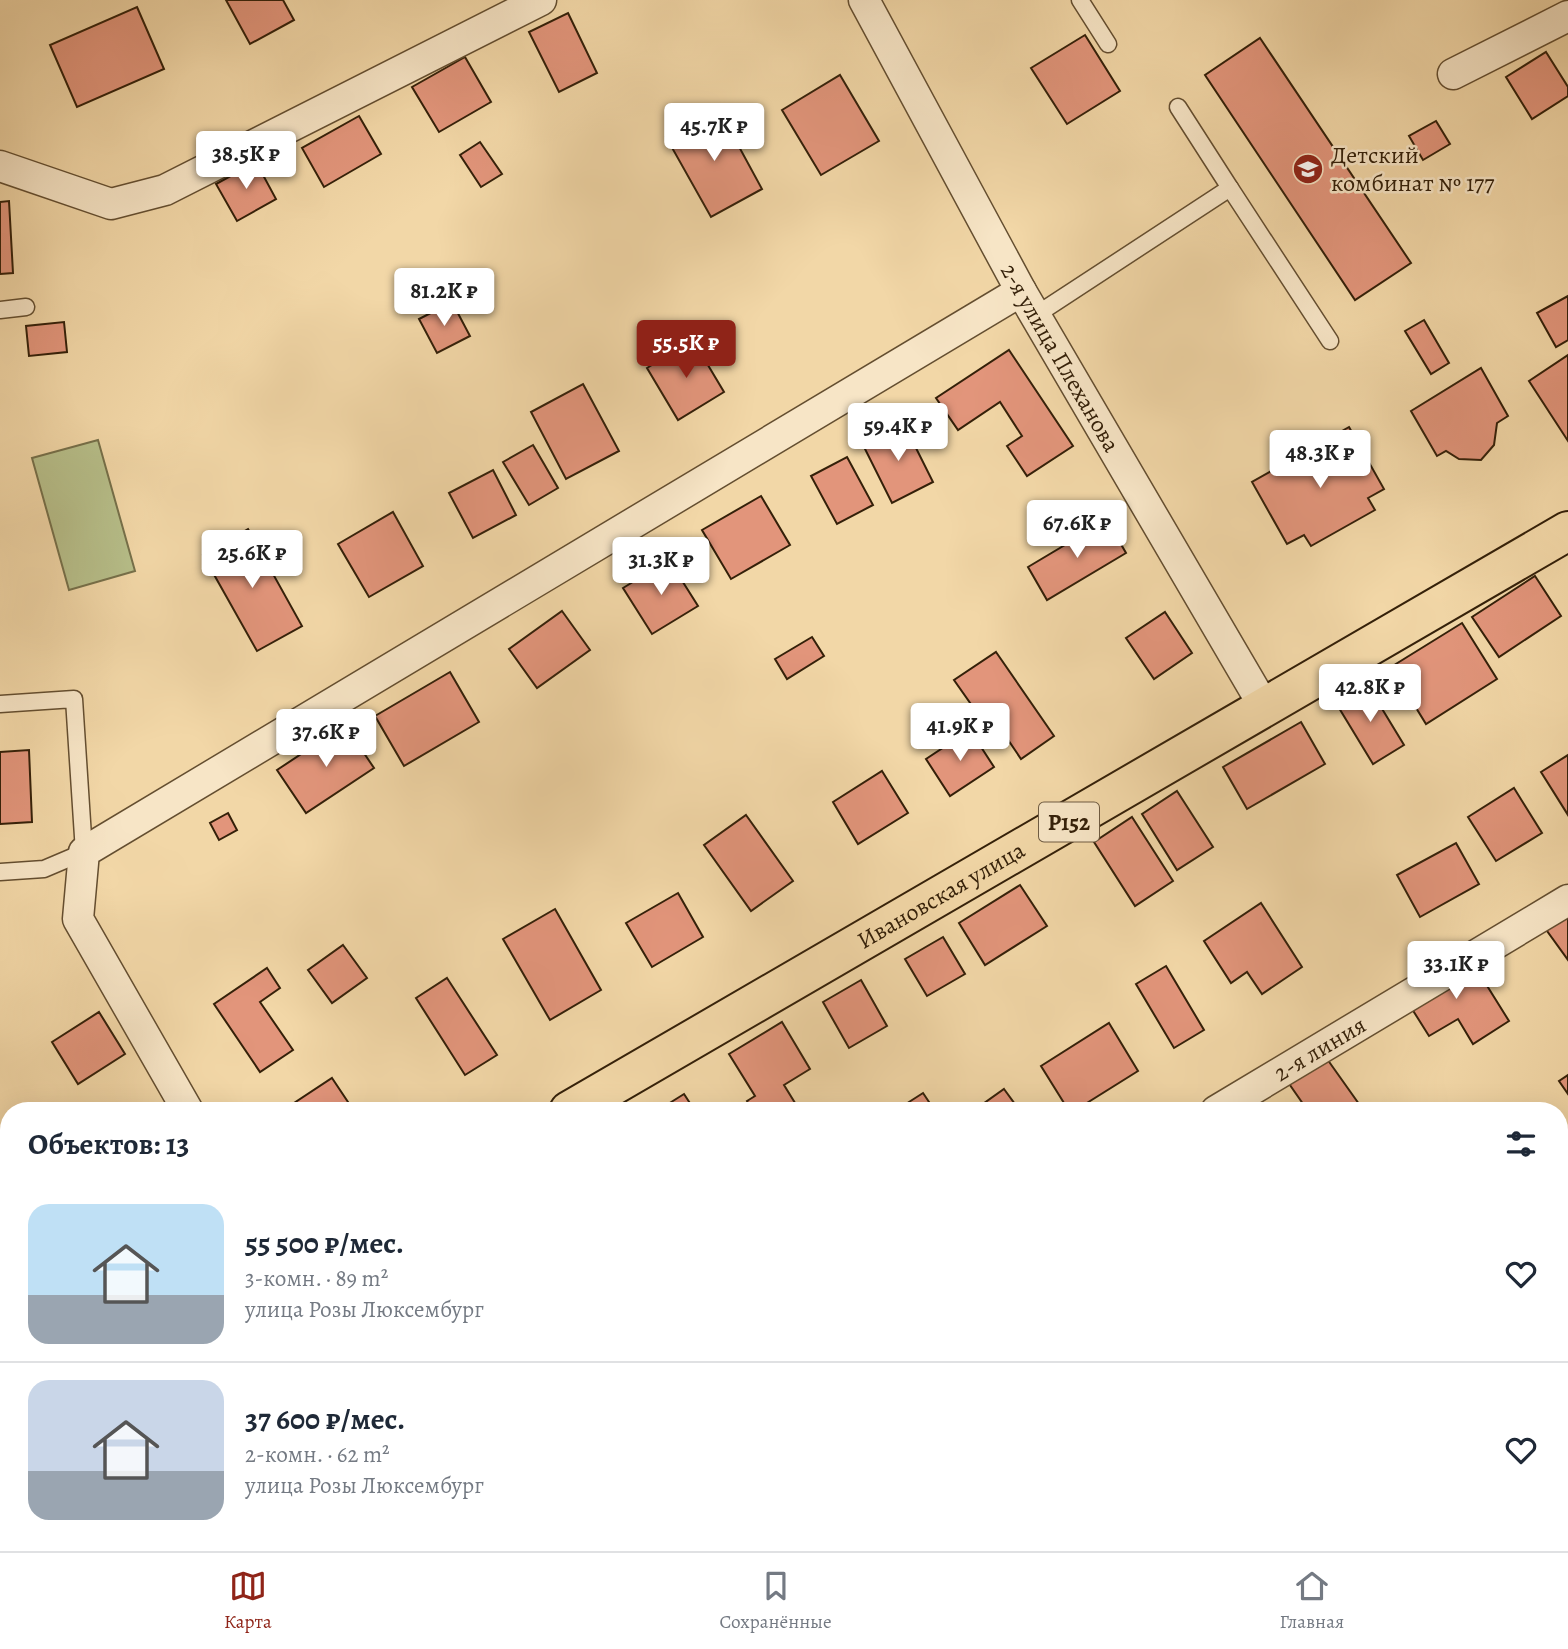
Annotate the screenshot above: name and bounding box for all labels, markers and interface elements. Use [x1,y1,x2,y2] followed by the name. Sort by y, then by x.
[649,104,779,163] pin: 45.7K ₽
[680,110,748,141] text: 45.7K ₽
[181,132,311,191] pin: 38.5K ₽
[212,138,280,169] text: 38.5K ₽
[1331,139,1495,199] place label: Детский комбинат № 177
[1291,152,1325,186] school or university icon: Детский комбинат № 177
[993,258,1128,458] street label: 2-я улица Плеханова
[379,268,509,328] pin: 81.2K ₽
[410,275,478,306] text: 81.2K ₽
[621,320,751,380] pin: 55.5K ₽
[653,327,719,358] text: 55.5K ₽
[833,404,963,463] pin: 59.4K ₽
[864,410,932,441] text: 59.4K ₽
[1255,430,1385,490] pin: 48.3K ₽
[1286,437,1354,468] text: 48.3K ₽
[1012,500,1142,560] pin: 67.6K ₽
[1043,507,1111,538] text: 67.6K ₽
[187,530,317,590] pin: 25.6K ₽
[218,537,286,568] text: 25.6K ₽
[596,538,726,597] pin: 31.3K ₽
[628,544,694,575] text: 31.3K ₽
[1305,664,1435,724] pin: 42.8K ₽
[1335,671,1405,702] text: 42.8K ₽
[895,704,1025,763] pin: 41.9K ₽
[261,710,391,769] pin: 37.6K ₽
[927,710,993,741] text: 41.9K ₽
[292,716,360,747] text: 37.6K ₽
[1039,802,1099,842] road number: Р152
[851,834,1031,956] street label: Ивановская улица
[1391,942,1521,1001] pin: 33.1K ₽
[1423,948,1489,979] text: 33.1K ₽
[1268,1009,1372,1089] street label: 2-я линия
[28,1124,189,1164] text: Объектов: 13
[1502,1125,1540,1163] icon: filters
[245,1223,404,1263] text: 55 500 ₽/мес.
[84,1232,168,1316] icon: home
[1502,1255,1540,1293] icon: heart
[245,1263,388,1294] text: 3-комн. · 89 m²
[245,1294,484,1325] text: улица Розы Люксембург
[245,1399,405,1439] text: 37 600 ₽/мес.
[84,1408,168,1492] icon: home
[1502,1431,1540,1469] icon: heart
[245,1439,390,1470] text: 2-комн. · 62 m²
[245,1470,484,1501] text: улица Розы Люксембург
[224,1567,272,1635] tab: Карта
[720,1567,832,1635] tab: Сохранённые
[1279,1567,1344,1635] tab: Главная

